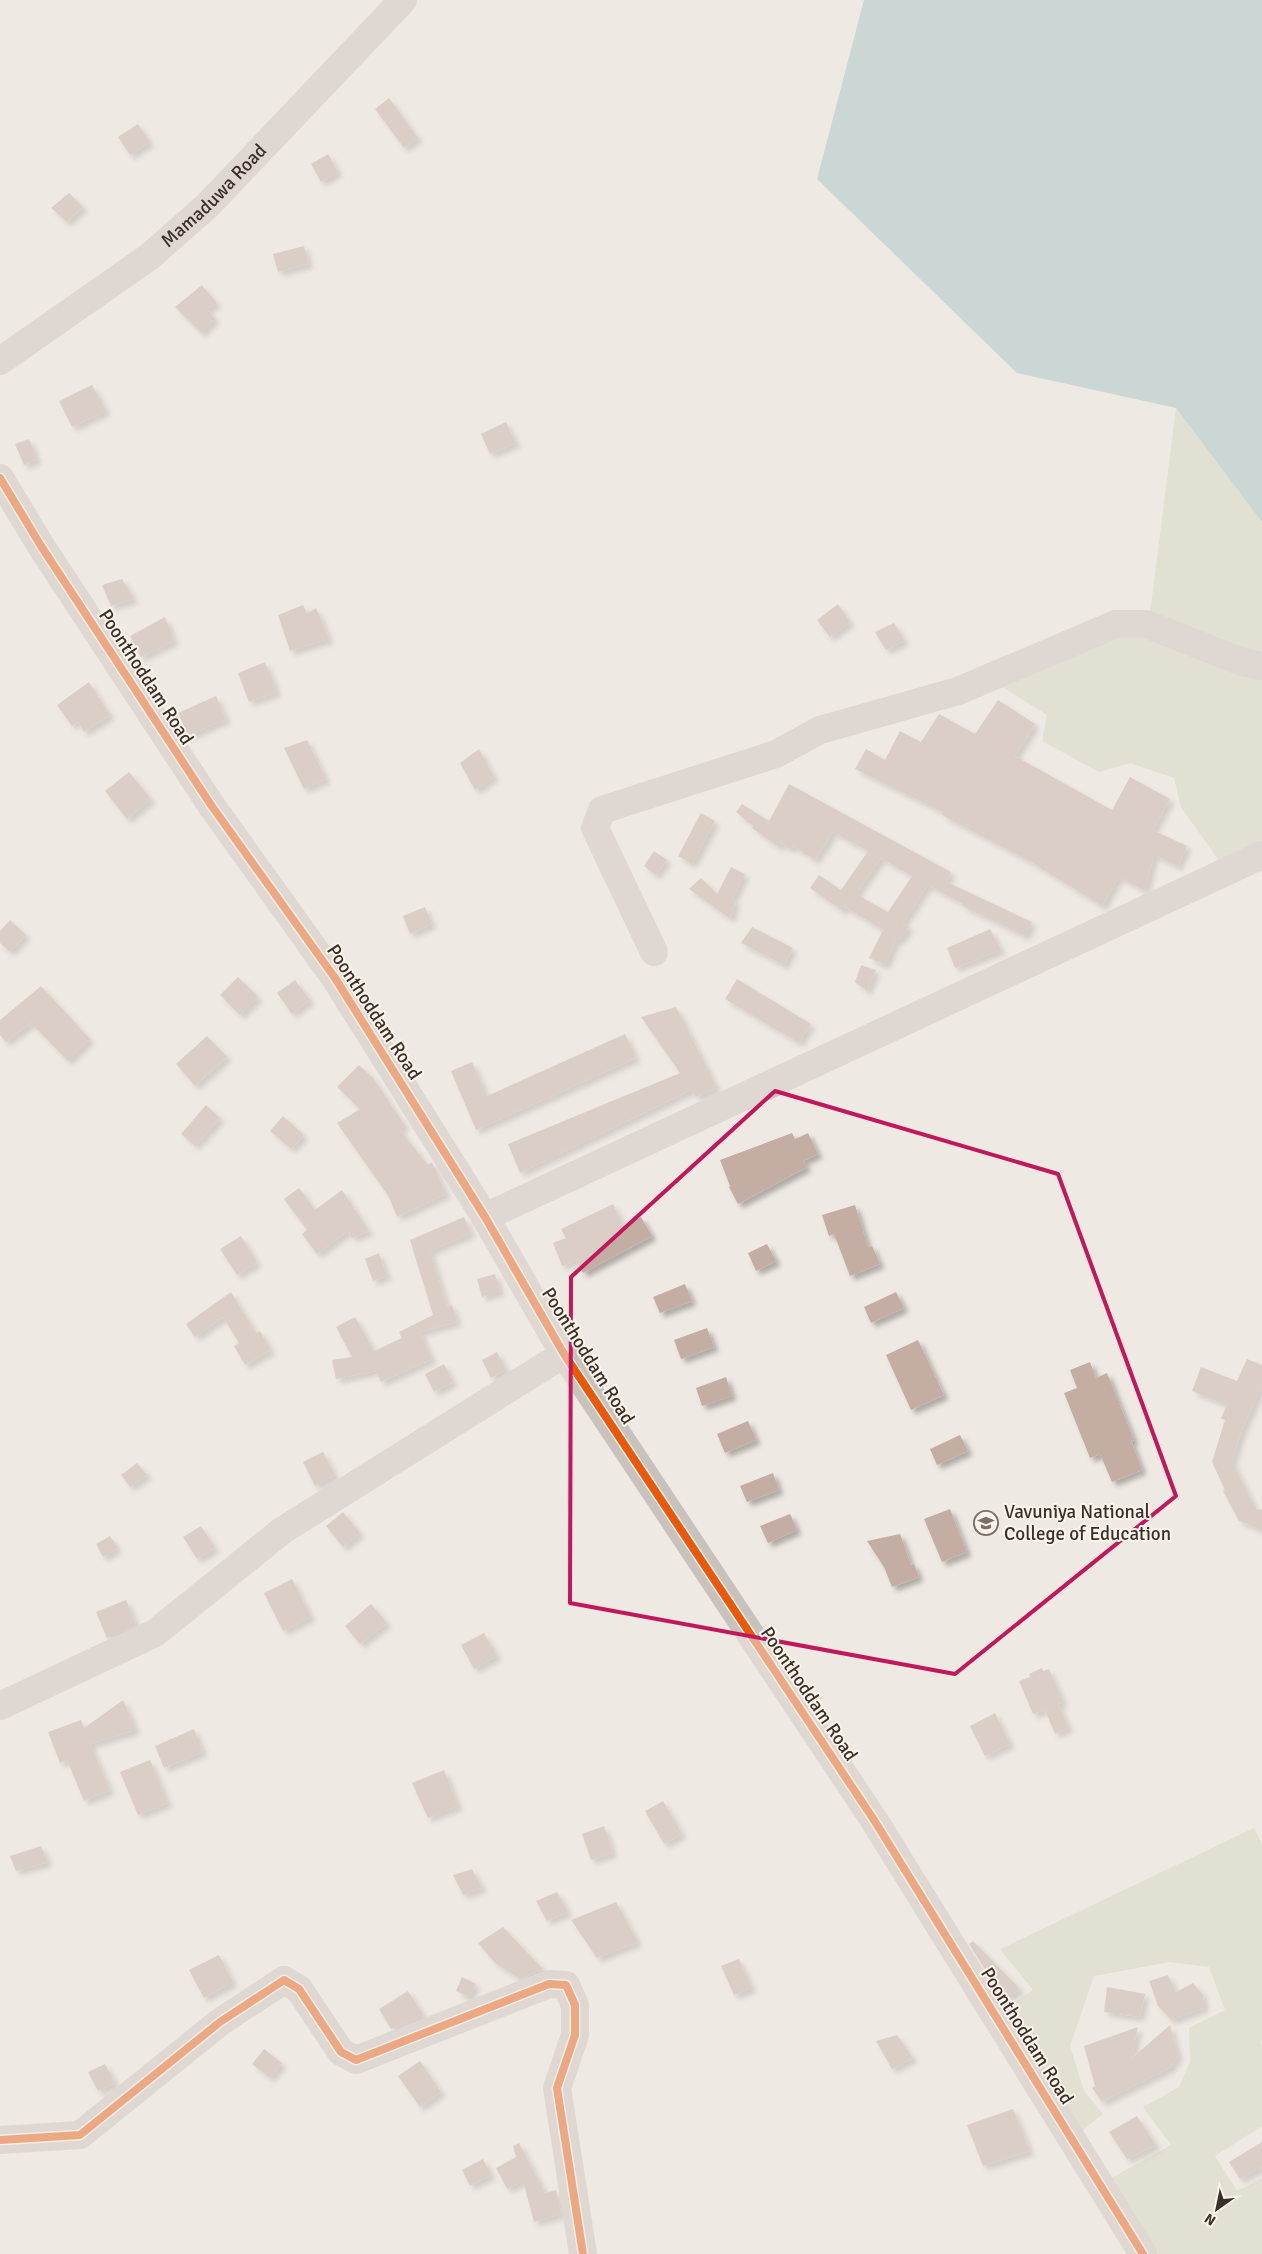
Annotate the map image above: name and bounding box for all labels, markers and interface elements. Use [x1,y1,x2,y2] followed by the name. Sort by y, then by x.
[156,139,272,253] street label: Mamaduwa Road
[93,605,199,749] street label: Poonthoddam Road
[321,940,427,1084] street label: Poonthoddam Road
[536,1283,640,1429] street label: Poonthoddam Road
[1004,1500,1171,1546] place label: Vavuniya National College of Education
[973,1510,999,1536] school or university icon: Vavuniya National College of Education
[755,1622,863,1766] street label: Poonthoddam Road
[975,1963,1079,2109] street label: Poonthoddam Road
[1192,2184,1242,2234] north arrow
[1201,2210,1219,2229] text: N

